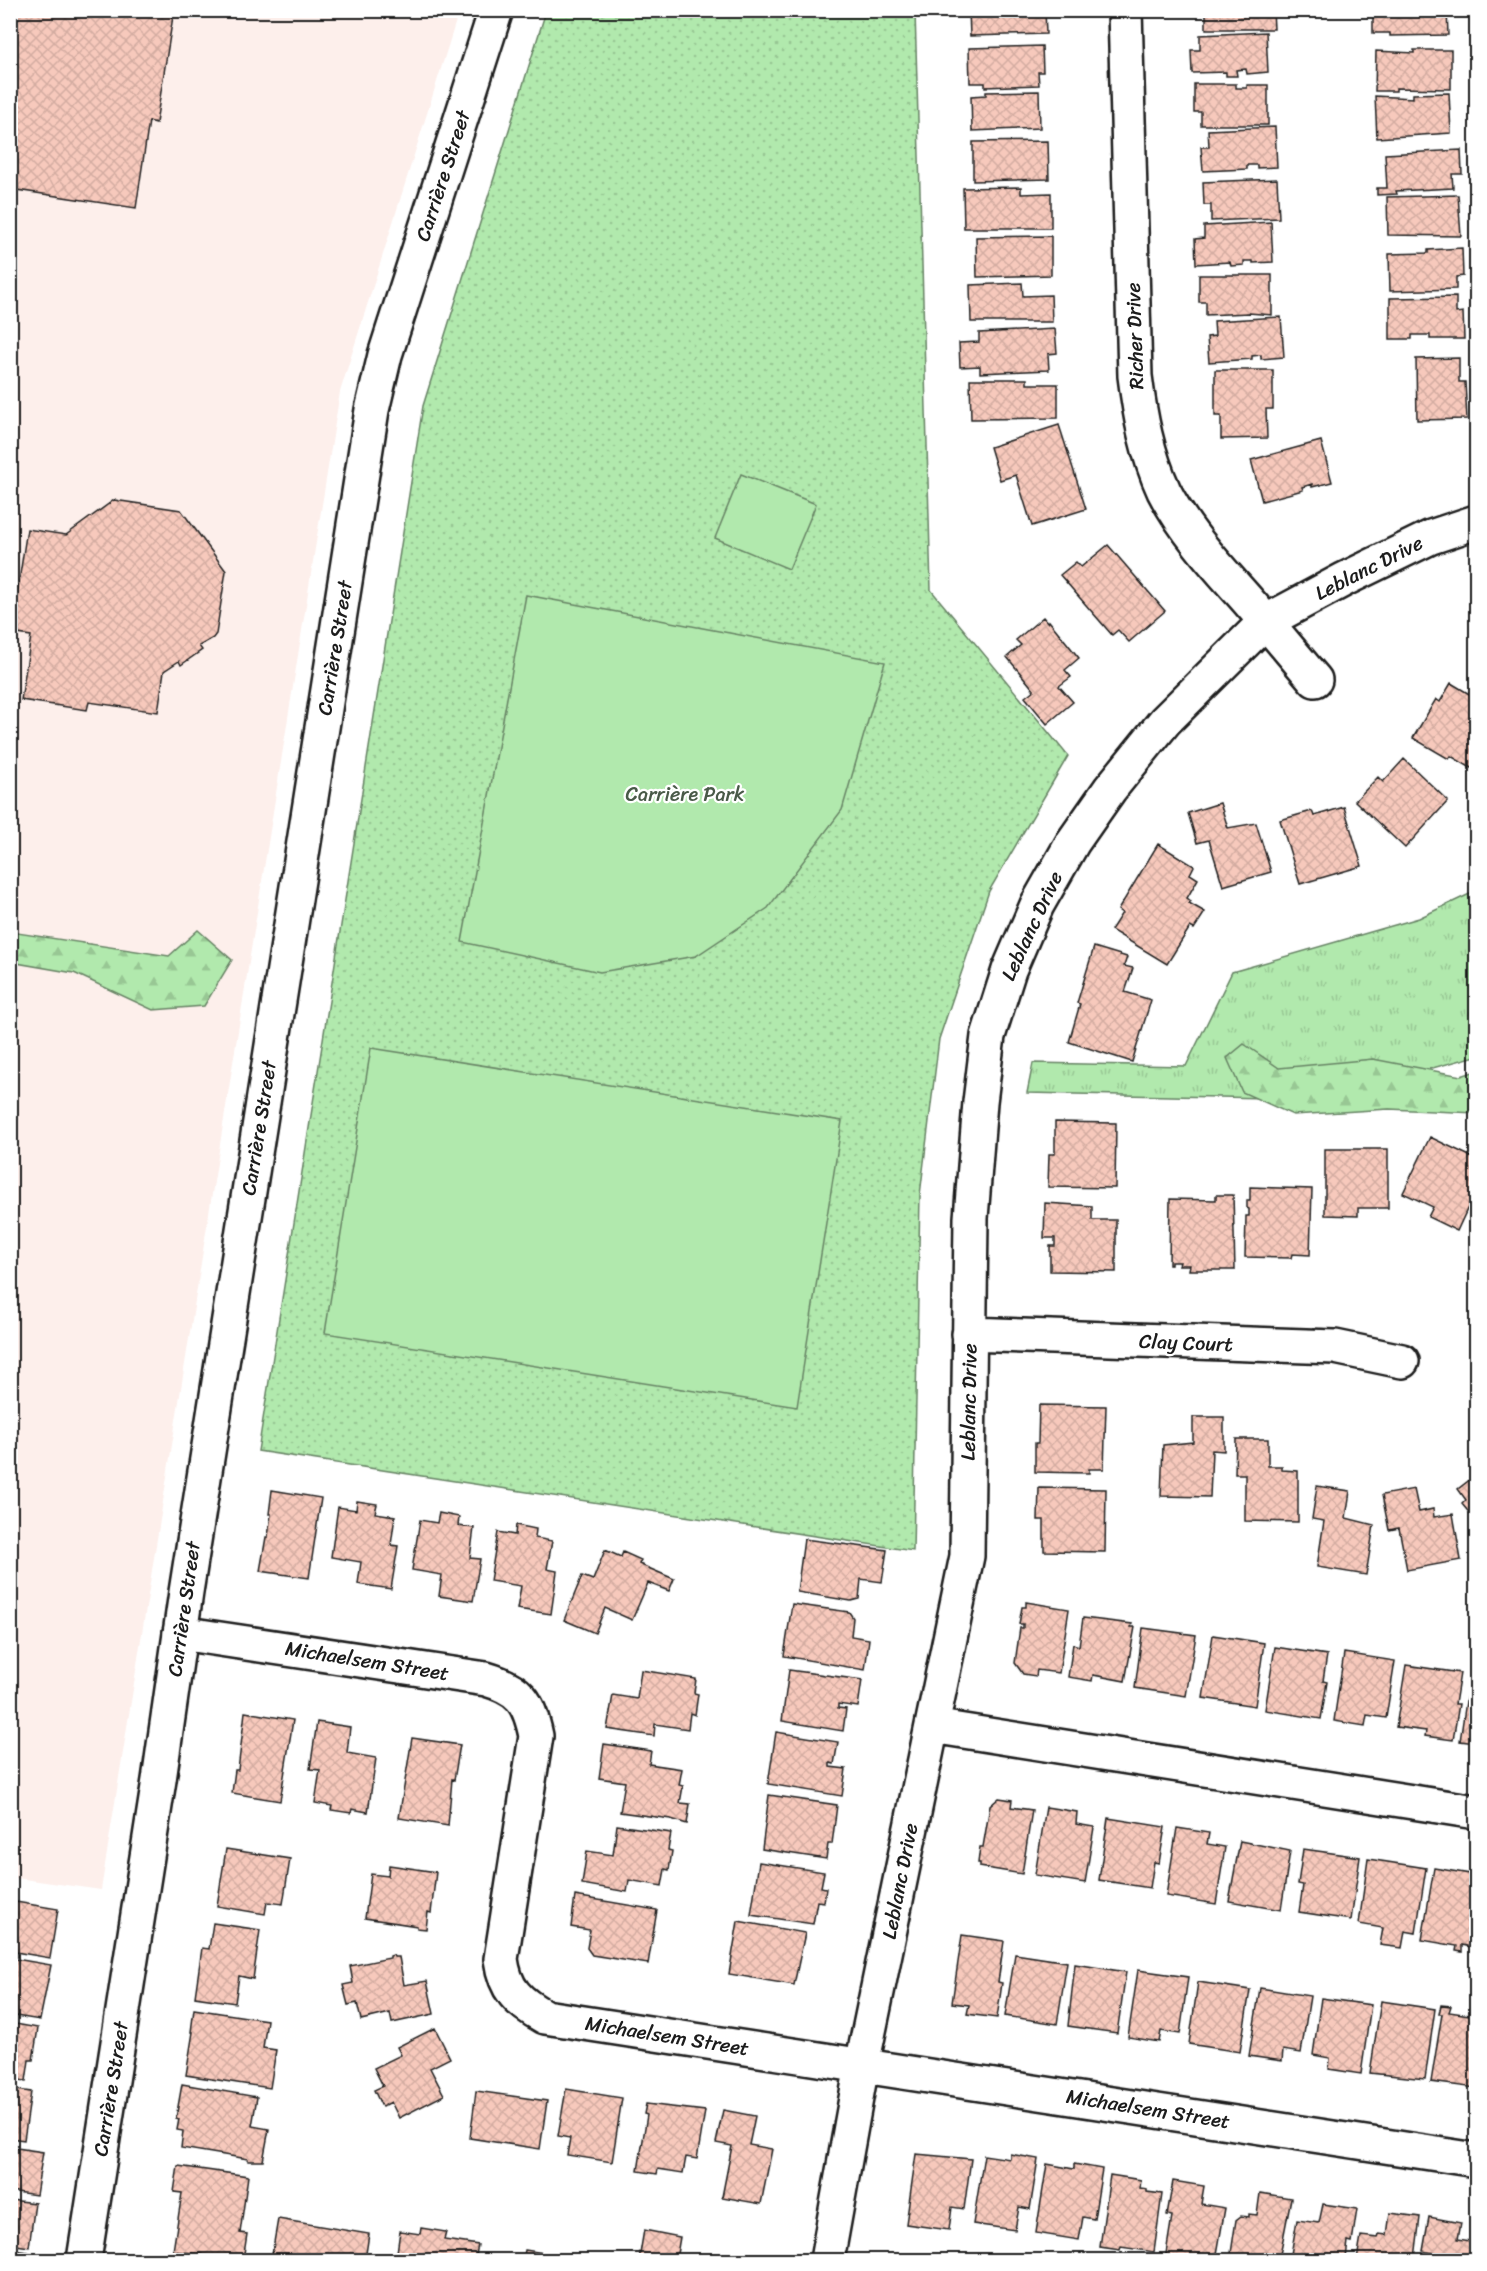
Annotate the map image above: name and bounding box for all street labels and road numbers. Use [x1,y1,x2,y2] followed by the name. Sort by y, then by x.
[405,105,481,246] street label: Carrière Street
[1116,282,1154,390] street label: Richer Drive
[1309,526,1429,610] street label: Leblanc Drive
[307,577,363,718] street label: Carrière Street
[991,865,1073,987] street label: Leblanc Drive
[231,1057,287,1198] street label: Carrière Street
[1138,1324,1234,1362] street label: Clay Court
[950,1343,988,1461] street label: Leblanc Drive
[157,1538,211,1679] street label: Carrière Street
[283,1631,452,1691] street label: Michaelsem Street
[872,1820,928,1942] street label: Leblanc Drive
[583,2006,752,2066] street label: Michaelsem Street
[83,2018,139,2159] street label: Carrière Street
[1064,2079,1233,2139] street label: Michaelsem Street

